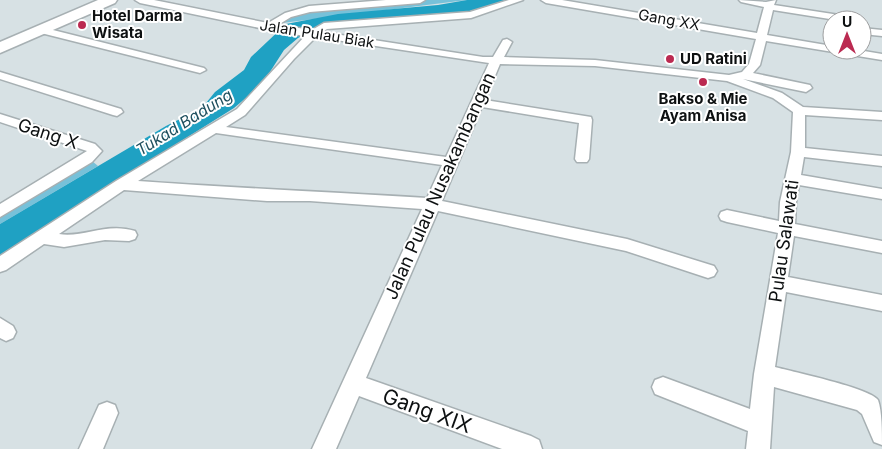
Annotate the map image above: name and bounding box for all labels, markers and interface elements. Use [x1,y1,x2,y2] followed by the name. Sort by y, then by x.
[637,5,701,34] street label: Gang XX
[92,6,182,42] place label: Hotel Darma Wisata
[822,10,872,60] north arrow
[842,13,852,30] text: U
[258,15,377,52] street label: Jalan Pulau Biak
[76,19,88,31] marker: Hotel Darma Wisata
[680,49,747,68] place label: UD Ratini
[664,53,676,65] marker: UD Ratini
[380,69,499,303] street label: Jalan Pulau Nusakambangan
[697,76,709,88] marker: Bakso & Mie Ayam Anisa
[132,84,236,160] water label: Tukad Badung
[658,89,748,125] place label: Bakso & Mie Ayam Anisa
[15,114,81,153] street label: Gang X
[765,178,802,304] street label: Pulau Salawati
[379,383,475,438] street label: Gang XIX

